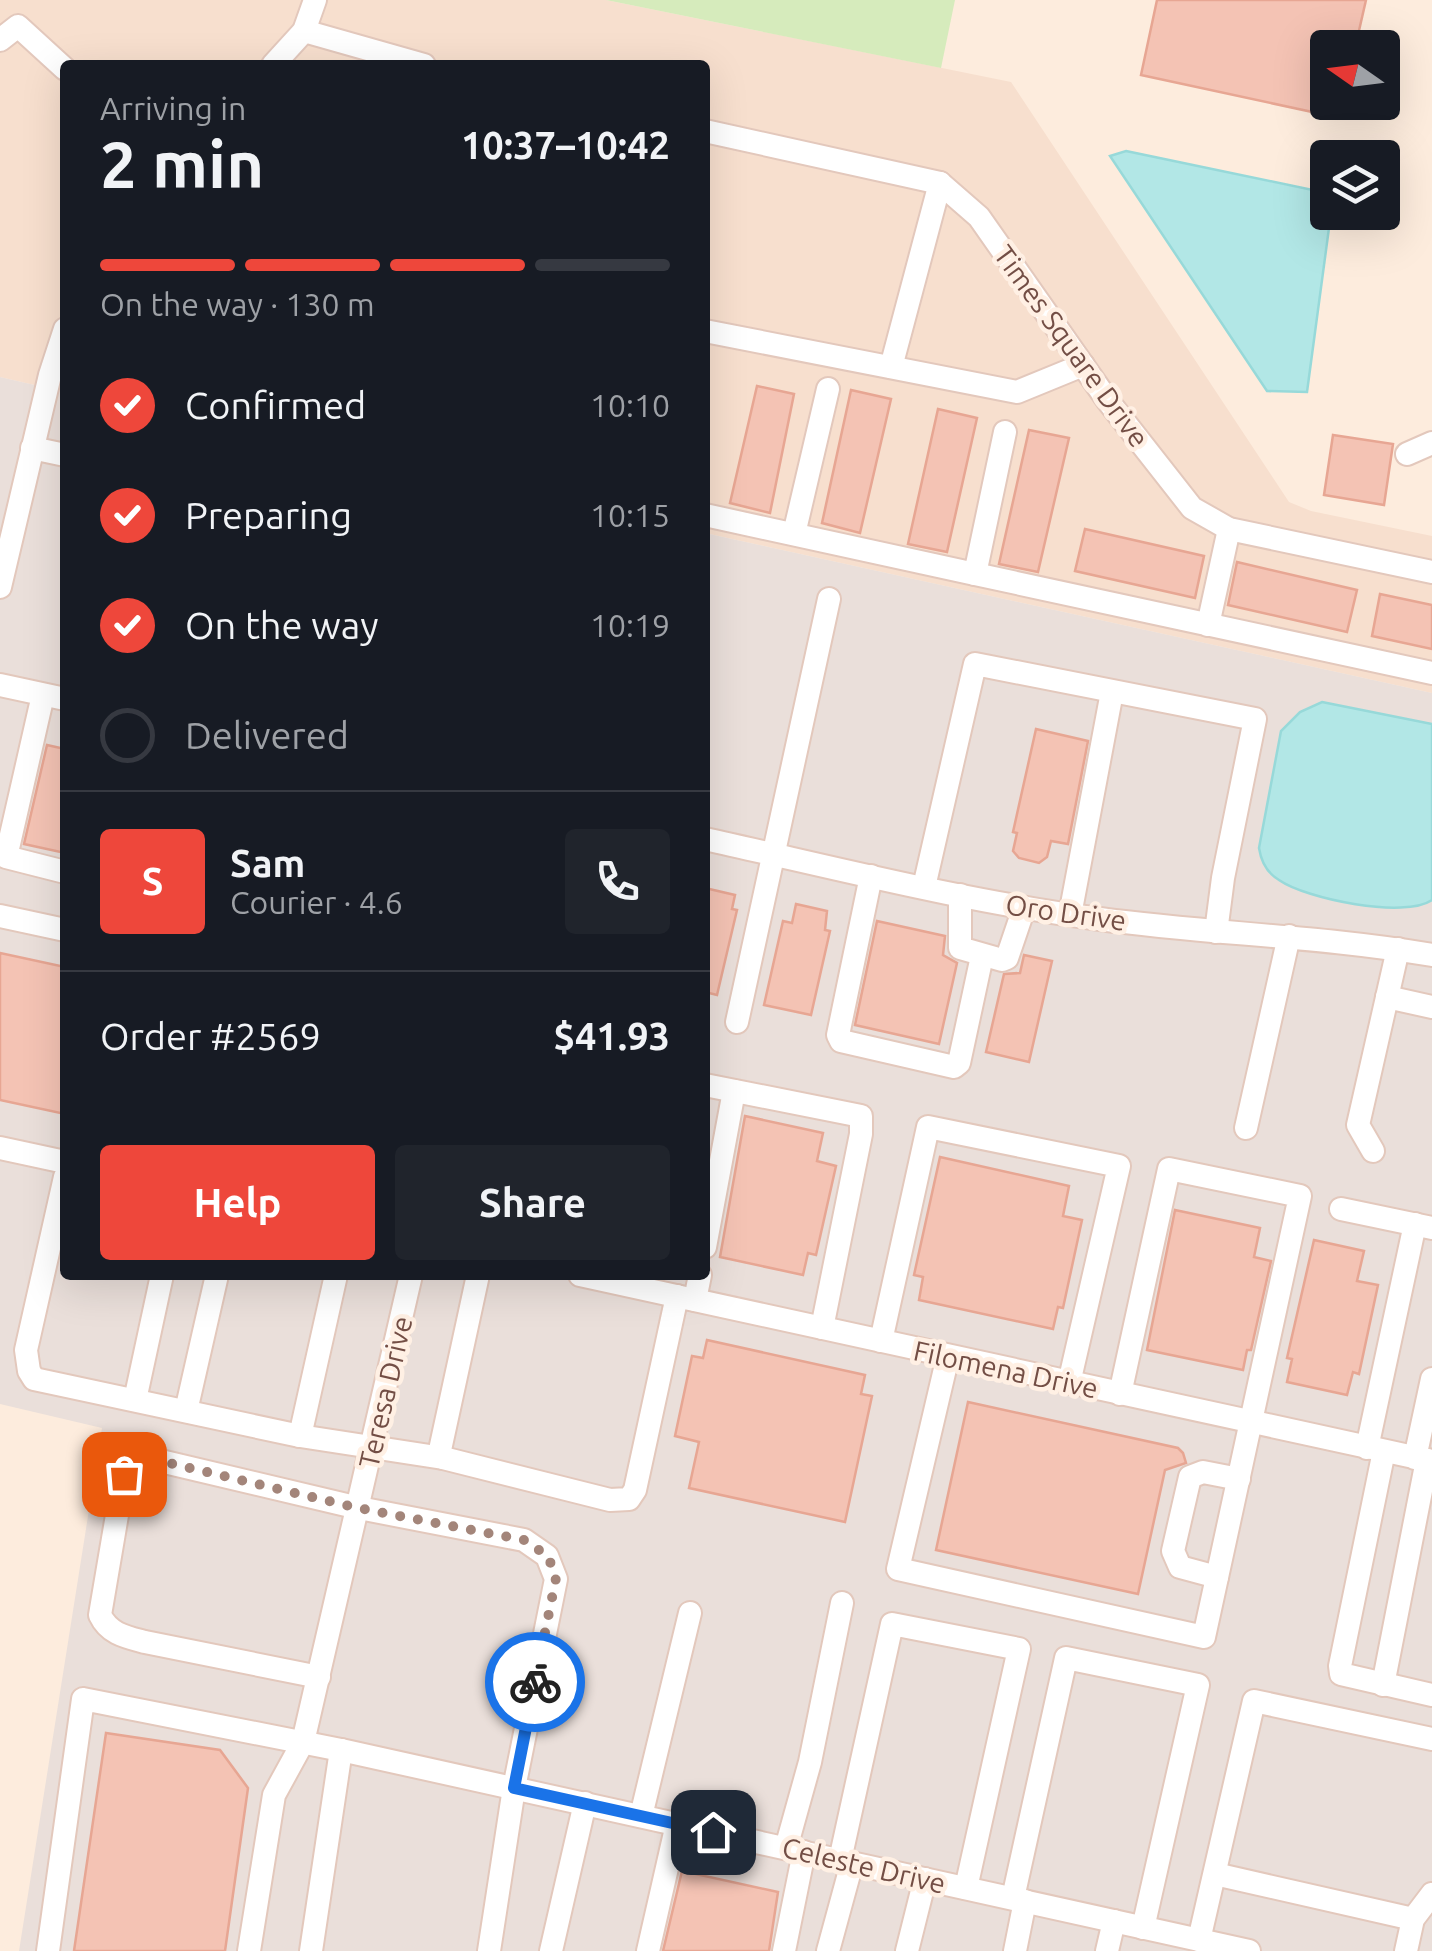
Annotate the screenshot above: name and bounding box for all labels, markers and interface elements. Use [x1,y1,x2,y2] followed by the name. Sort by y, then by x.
[1310,30,1400,120] north arrow
[1310,30,1400,230] map controls
[100,90,246,126] text: Arriving in
[461,124,670,166] text: 10:37–10:42
[100,127,264,200] text: 2 min
[1310,140,1400,230] button: layers
[989,239,1155,453] street label: Times Square Drive
[100,286,375,322] text: On the way · 130 m
[100,378,155,433] icon: check
[185,384,366,426] text: Confirmed
[590,387,670,423] text: 10:10
[100,488,155,543] icon: check
[185,494,352,536] text: Preparing
[590,497,670,533] text: 10:15
[100,598,155,653] icon: check
[185,604,378,646] text: On the way
[590,607,670,643] text: 10:19
[185,714,349,756] text: Delivered
[565,829,670,934] button: phone
[230,842,305,884] text: Sam
[142,860,163,902] text: S
[230,884,403,920] text: Courier · 4.6
[1004,888,1128,936] street label: Oro Drive
[100,1015,321,1057] text: Order #2569
[553,1015,670,1057] text: $41.93
[100,1145,375,1260] button: Help
[395,1145,670,1260] button: Share
[352,1313,418,1471] street label: Teresa Drive
[911,1334,1101,1404] street label: Filomena Drive
[82,1432,167,1517] pin
[97,1447,152,1502] icon: bag
[485,1632,585,1732] courier
[508,1655,563,1710] icon: bike
[671,1790,756,1875] pin
[686,1805,741,1860] icon: home
[779,1831,949,1899] street label: Celeste Drive

